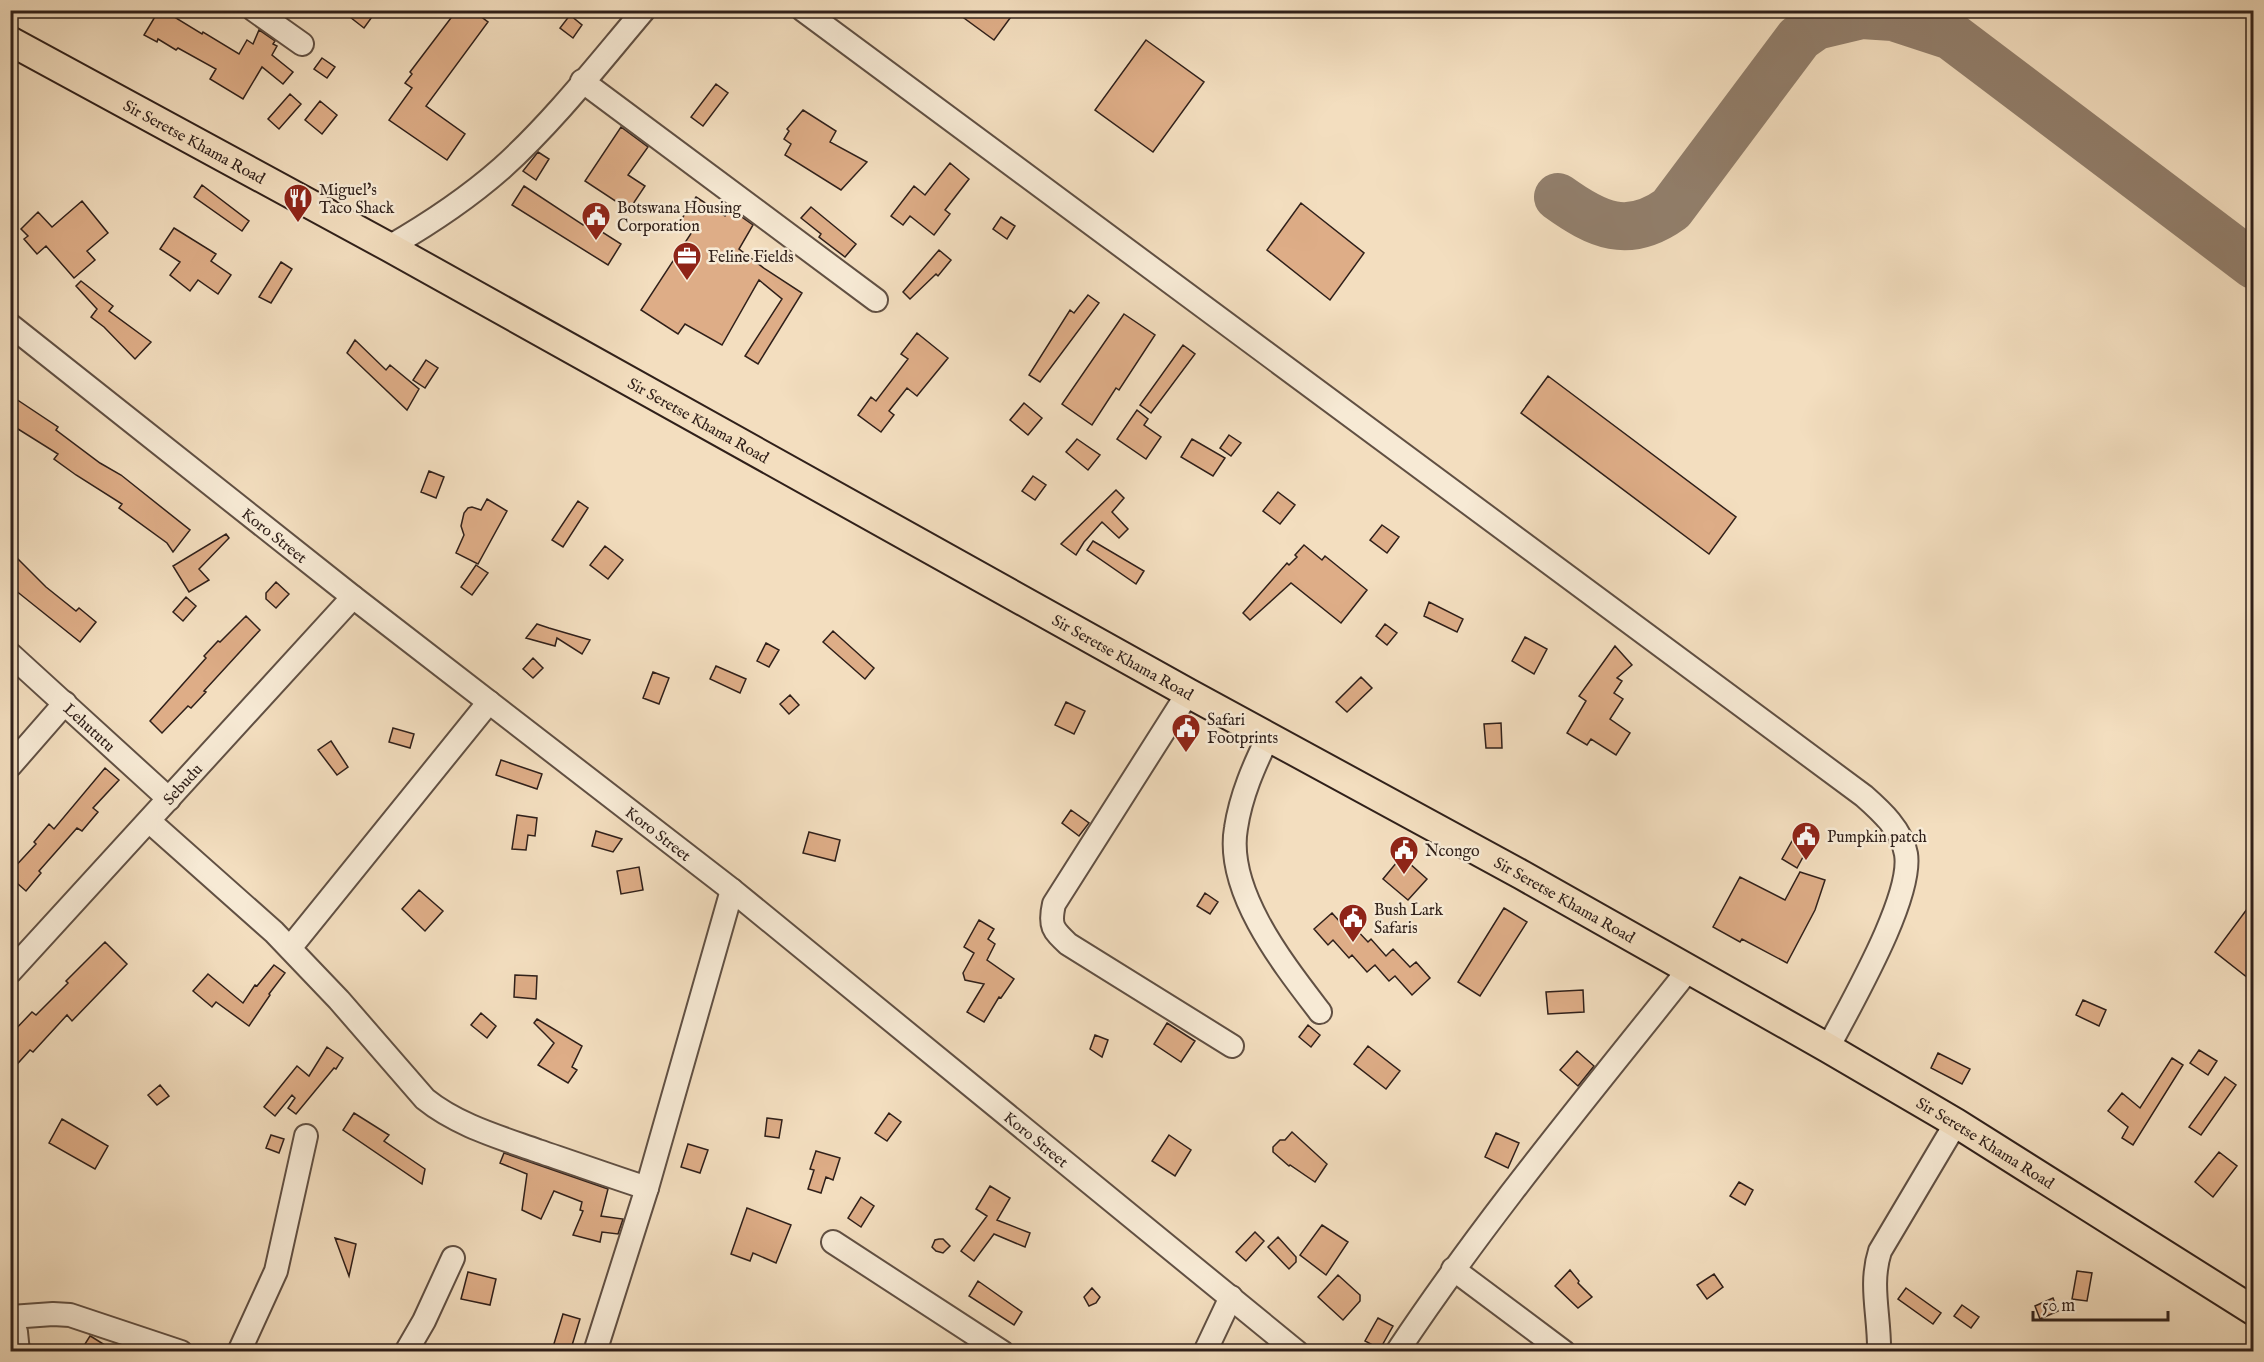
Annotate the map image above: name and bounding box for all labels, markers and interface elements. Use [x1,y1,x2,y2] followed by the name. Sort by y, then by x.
[119,96,268,190] street label: Sir Seretse Khama Road
[319,181,395,219] place label: Miguel's Taco Shack
[282,182,314,224] restaurant icon: Miguel's Taco Shack
[617,199,741,237] place label: Botswana Housing Corporation
[580,200,612,242] public building icon: Botswana Housing Corporation
[671,240,703,282] office icon: Feline Fields
[708,248,794,268] place label: Feline Fields
[624,374,772,469] street label: Sir Seretse Khama Road
[237,505,311,569] street label: Koro Street
[1048,611,1197,706] street label: Sir Seretse Khama Road
[58,700,119,757] street label: Lehututu
[1207,711,1279,749] place label: Safari Footprints
[1170,712,1202,754] public building icon: Safari Footprints
[160,760,208,810] street label: Sebudu
[620,803,695,867] street label: Koro Street
[1790,820,1822,862] public building icon: Pumpkin patch
[1827,828,1927,848] place label: Pumpkin patch
[1388,834,1420,876] public building icon: Ncongo
[1425,842,1480,862] place label: Ncongo
[1490,854,1638,949] street label: Sir Seretse Khama Road
[1374,901,1444,939] place label: Bush Lark Safaris
[1337,902,1369,944] public building icon: Bush Lark Safaris
[1912,1094,2058,1195] street label: Sir Seretse Khama Road
[999,1108,1072,1173] street label: Koro Street
[2033,1284,2168,1322] scale bar
[2042,1295,2075,1318] text: 50 m

